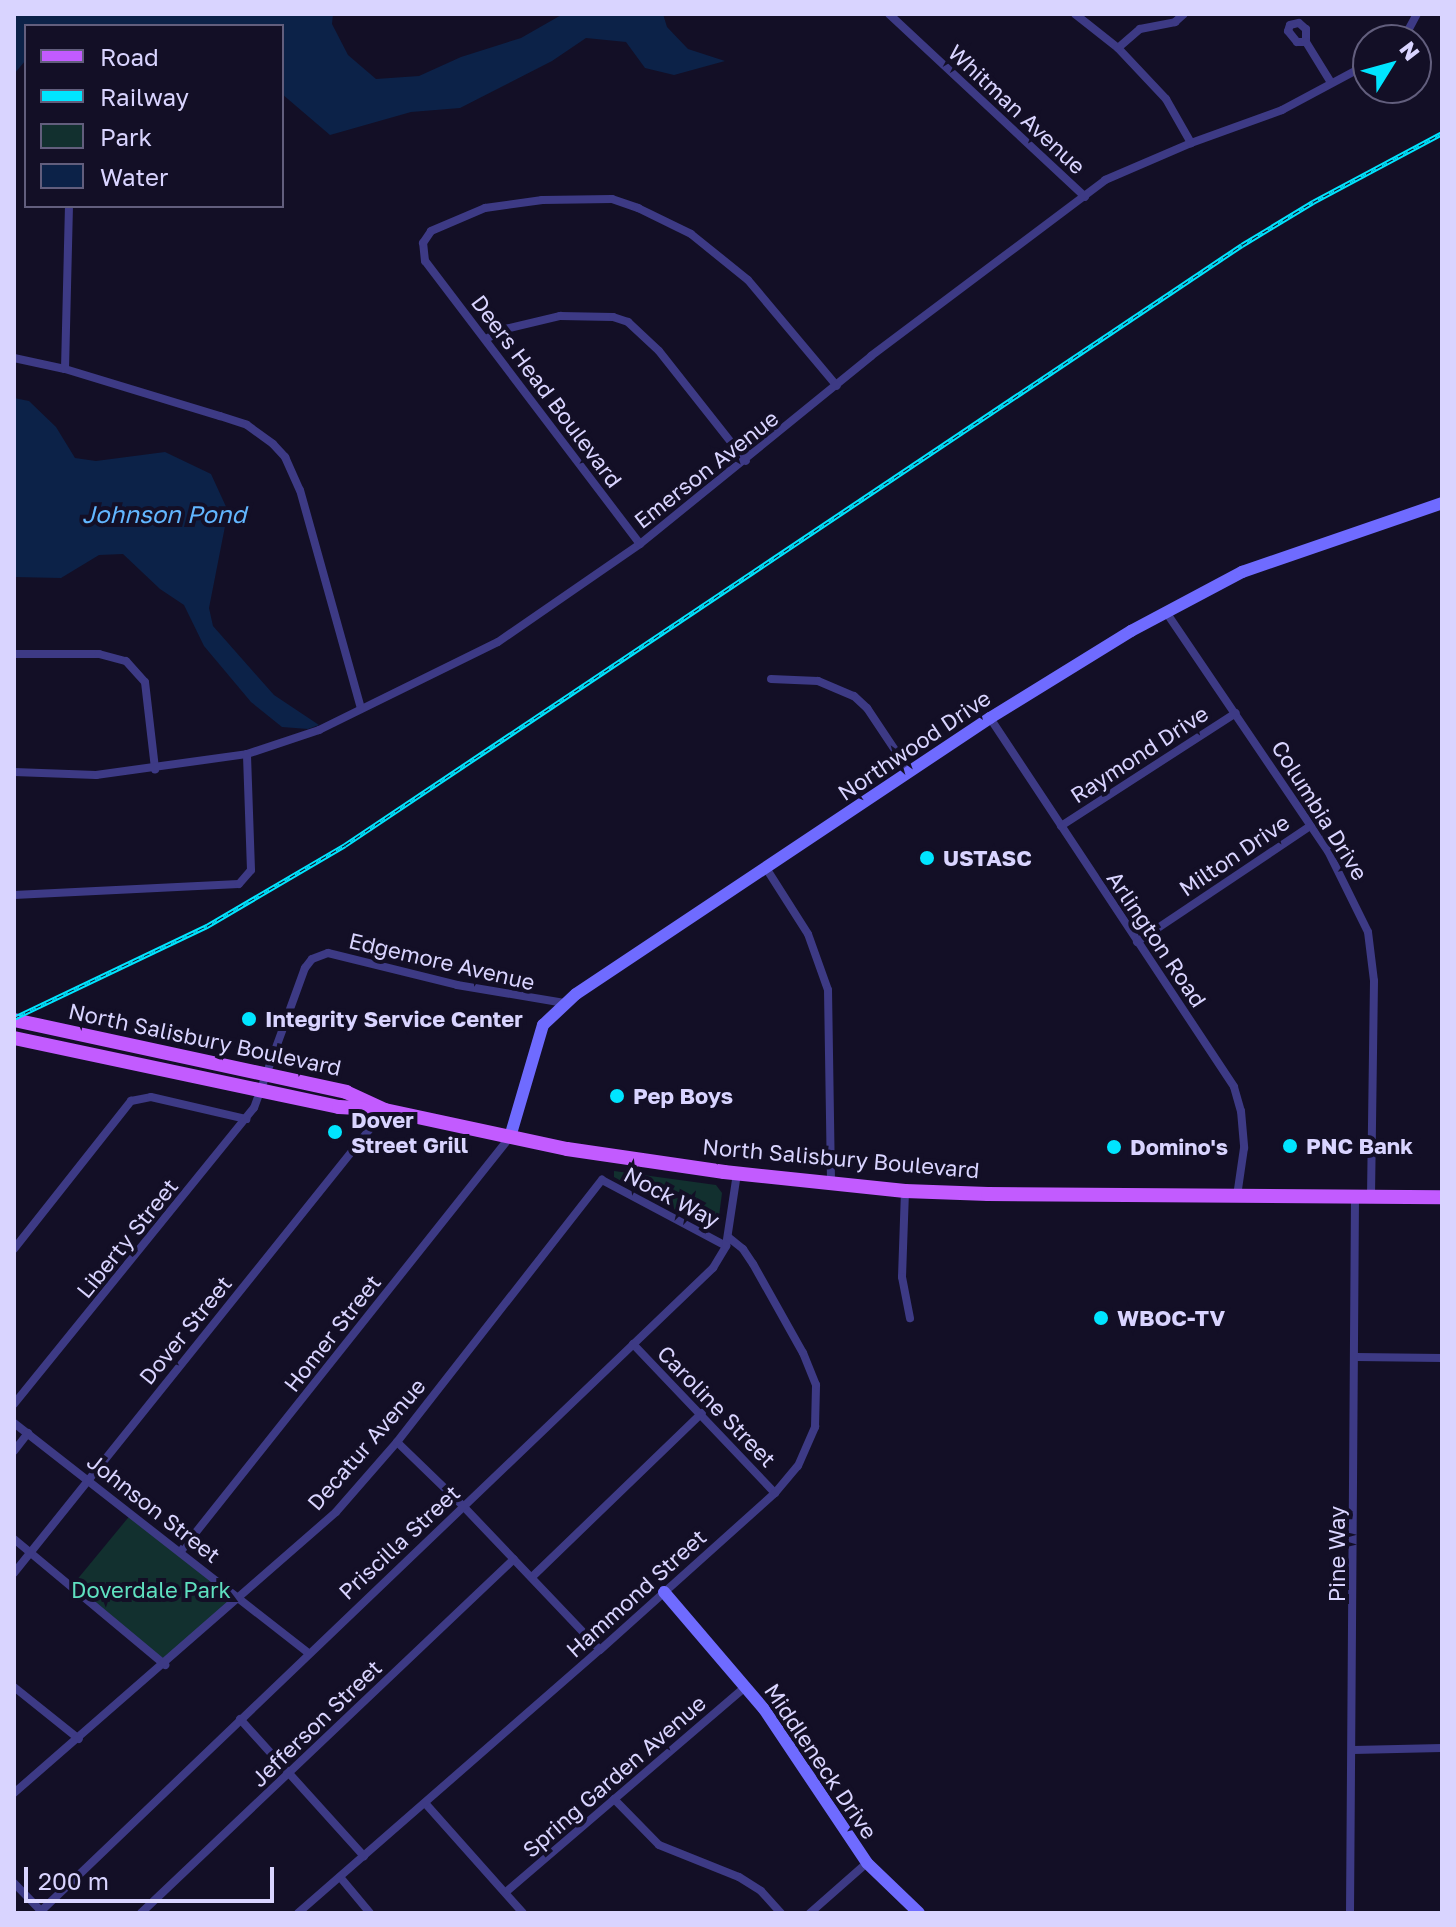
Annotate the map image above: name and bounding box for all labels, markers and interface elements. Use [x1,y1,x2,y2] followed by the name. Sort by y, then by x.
[24,24,284,208] legend
[1352,24,1432,104] north arrow
[1394,36,1426,65] text: N
[943,39,1091,179] street label: Whitman Avenue
[100,42,159,71] text: Road
[100,82,189,111] text: Railway
[100,122,152,151] text: Park
[100,162,168,191] text: Water
[466,290,628,492] street label: Deers Head Boulevard
[629,404,783,534] street label: Emerson Avenue
[82,500,246,528] water label: Johnson Pond
[833,684,995,806] street label: Northwood Drive
[1065,700,1213,808] street label: Raymond Drive
[1266,735,1374,885] street label: Columbia Drive
[1174,809,1294,901] street label: Milton Drive
[943,845,1032,871] place label: USTASC
[918,849,936,867] marker: USTASC
[1102,866,1212,1012] street label: Arlington Road
[346,927,538,995] street label: Edgemore Avenue
[66,997,344,1081] street label: North Salisbury Boulevard
[265,1006,523,1032] place label: Integrity Service Center
[240,1010,258,1028] marker: Integrity Service Center
[633,1083,733,1109] place label: Pep Boys
[608,1087,626,1105] marker: Pep Boys
[351,1106,468,1158] place label: Dover Street Grill
[326,1123,344,1141] marker: Dover Street Grill
[701,1133,981,1183] street label: North Salisbury Boulevard
[1306,1133,1413,1159] place label: PNC Bank
[1130,1134,1228,1160] place label: Domino's
[1281,1137,1299,1155] marker: PNC Bank
[1105,1138,1123,1156] marker: Domino's
[620,1161,724,1233] street label: Nock Way
[71,1173,183,1303] street label: Liberty Street
[278,1269,386,1397] street label: Homer Street
[133,1270,237,1390] street label: Dover Street
[1117,1305,1225,1331] place label: WBOC-TV
[1092,1309,1110,1327] marker: WBOC-TV
[652,1340,782,1472] street label: Caroline Street
[302,1373,430,1515] street label: Decatur Avenue
[82,1448,226,1568] street label: Johnson Street
[333,1479,465,1605] street label: Priscilla Street
[1324,1506,1350,1602] street label: Pine Way
[561,1523,711,1663] street label: Hammond Street
[71,1577,231,1603] park label: Doverdale Park
[245,1654,387,1792] street label: Jefferson Street
[759,1678,883,1844] street label: Middleneck Drive
[517,1689,711,1863] street label: Spring Garden Avenue
[28,1851,278,1901] scale bar
[38,1866,109,1895] text: 200 m

